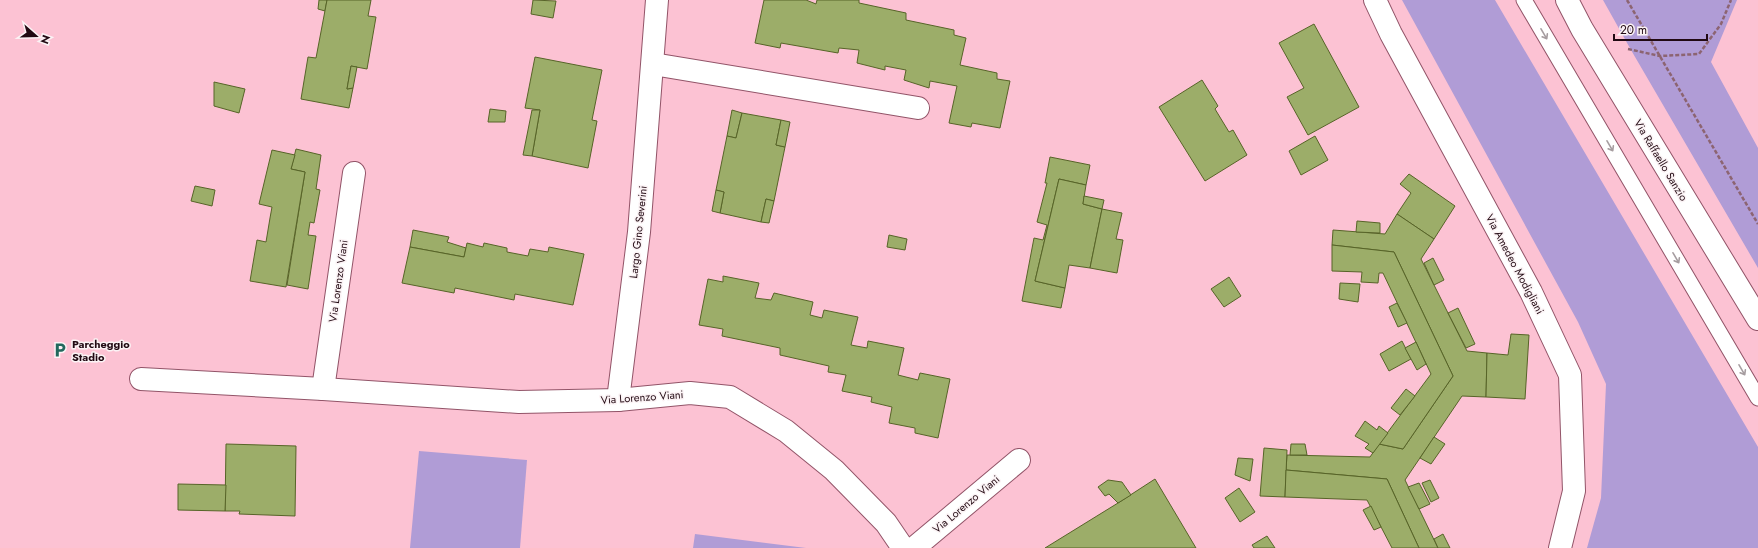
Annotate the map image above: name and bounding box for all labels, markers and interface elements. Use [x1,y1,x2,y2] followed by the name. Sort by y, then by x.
[16,16,56,56] north arrow
[1614,16,1707,42] scale bar
[1620,21,1647,39] text: 20 m
[1540,28,1548,40] one-way arrow
[36,33,54,46] text: N
[1630,116,1692,204] street label: Via Raffaello Sanzio
[1606,140,1614,152] one-way arrow
[625,185,651,279] street label: Largo Gino Severini
[1482,211,1548,317] street label: Via Amedeo Modigliani
[324,239,352,323] street label: Via Lorenzo Viani
[1672,252,1680,264] one-way arrow
[72,336,130,365] place label: Parcheggio Stadio
[51,341,69,359] parking icon: Parcheggio Stadio
[1738,364,1746,376] one-way arrow
[600,386,684,408] street label: Via Lorenzo Viani
[929,471,1003,537] street label: Via Lorenzo Viani

